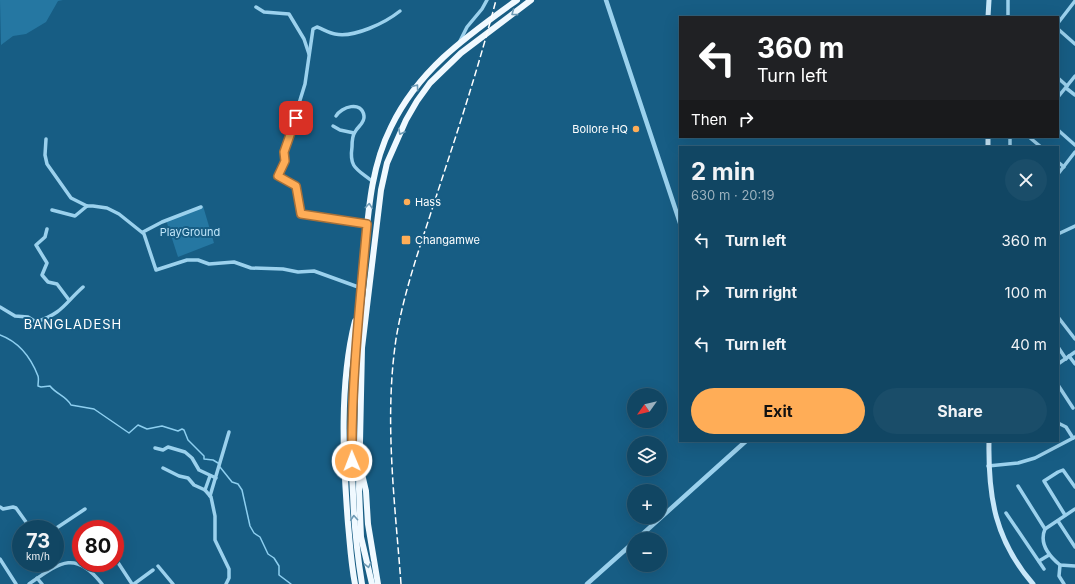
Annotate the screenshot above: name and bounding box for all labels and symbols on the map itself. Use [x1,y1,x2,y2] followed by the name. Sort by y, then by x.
[511,8,518,15] one-way arrow
[411,85,418,92] one-way arrow
[279,101,313,135] pin
[572,122,628,136] place label: Bollore HQ
[631,124,641,134] marker: Bollore HQ
[398,128,405,135] one-way arrow
[415,195,441,209] place label: Hass
[402,197,412,207] marker: Hass
[364,203,373,209] one-way arrow
[160,225,220,239] park label: PlayGround
[415,233,480,247] place label: Changamwe
[400,234,412,246] marker: Changamwe
[24,316,122,332] district label: BANGLADESH
[627,388,667,428] north arrow
[331,440,373,482] position arrow
[350,515,358,521] one-way arrow
[72,520,124,572] speed limit sign: 80
[363,562,371,568] one-way arrow

